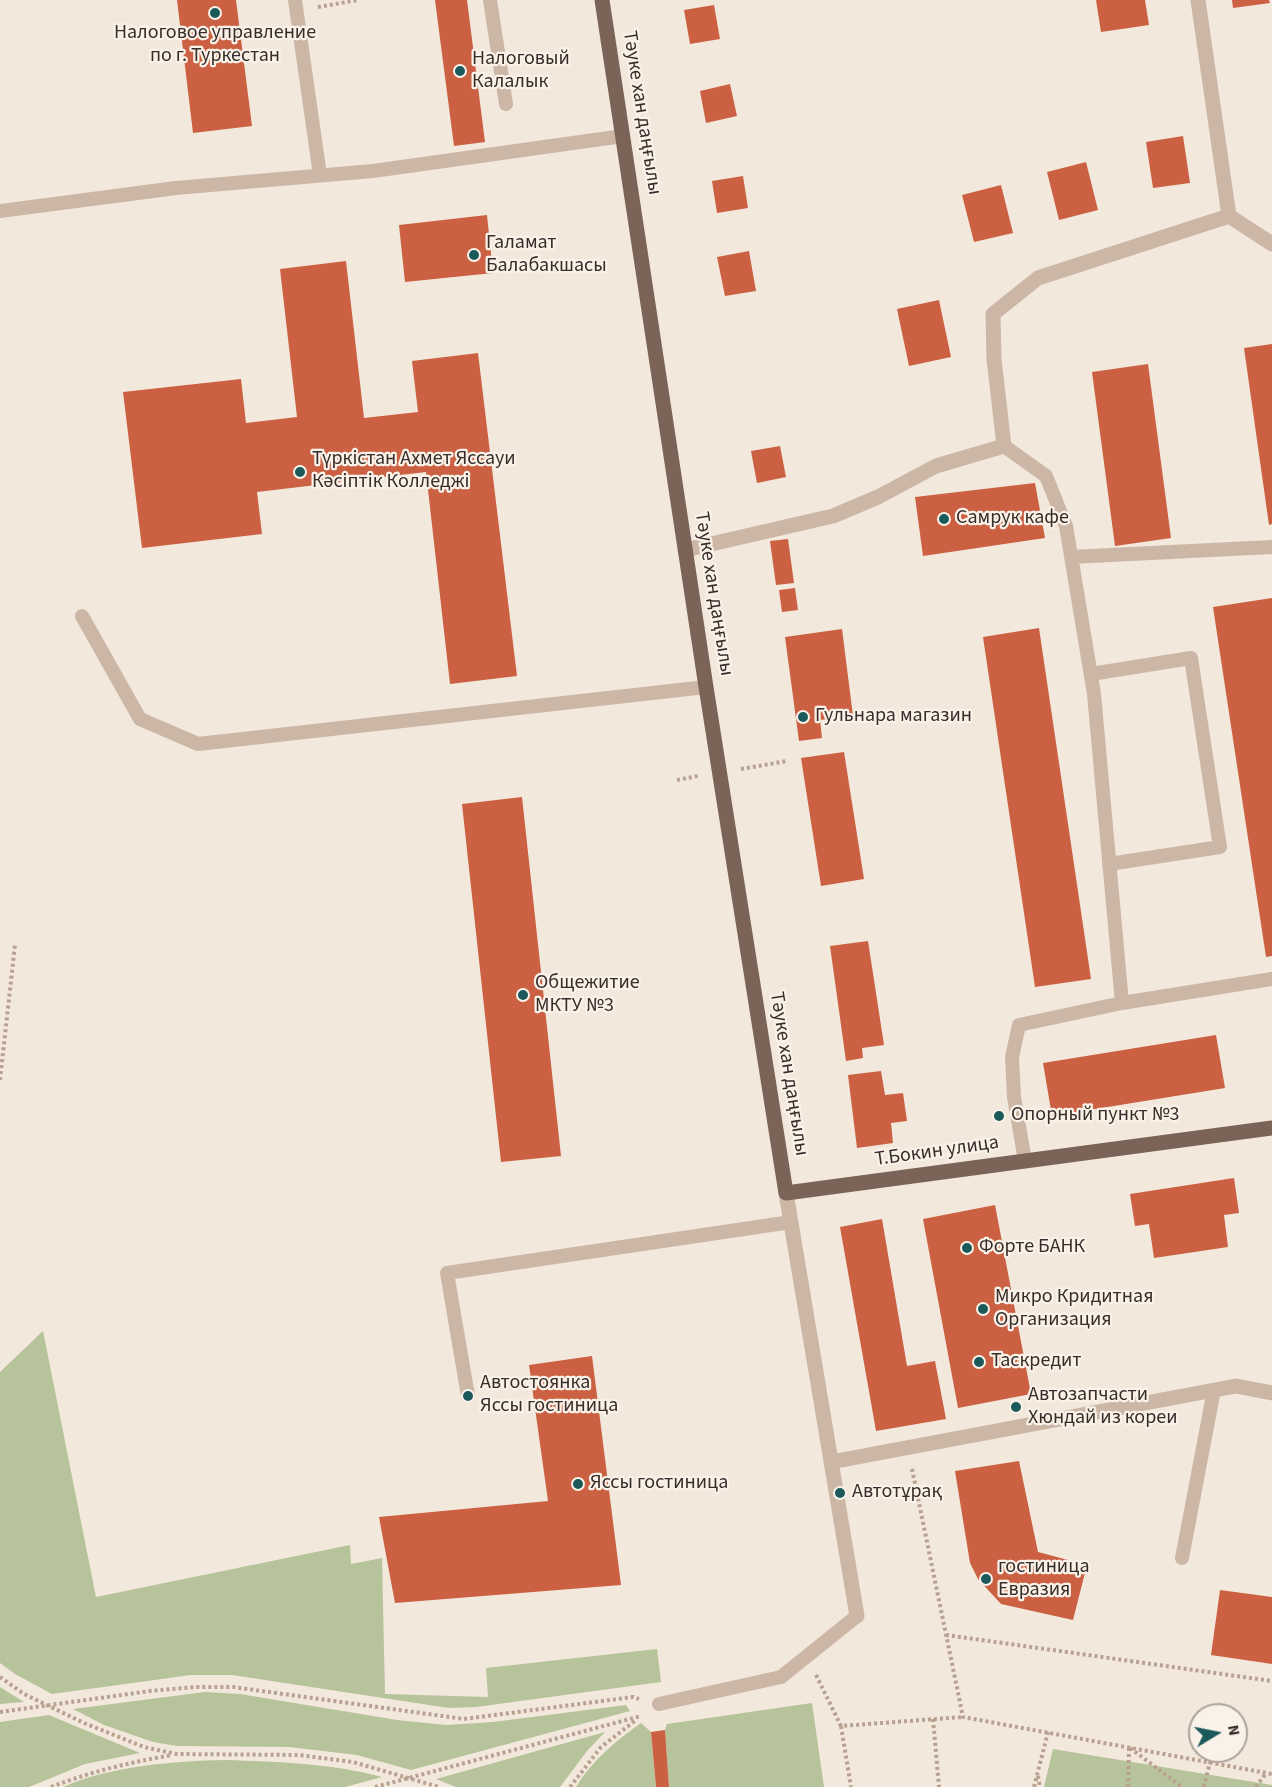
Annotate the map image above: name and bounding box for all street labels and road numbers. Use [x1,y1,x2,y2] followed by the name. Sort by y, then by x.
[616,29,666,197] street label: Тәуке хан даңғылы
[688,510,738,678] street label: Тәуке хан даңғылы
[763,990,813,1158] street label: Тәуке хан даңғылы
[873,1131,1001,1173] street label: Т.Бокин улица

